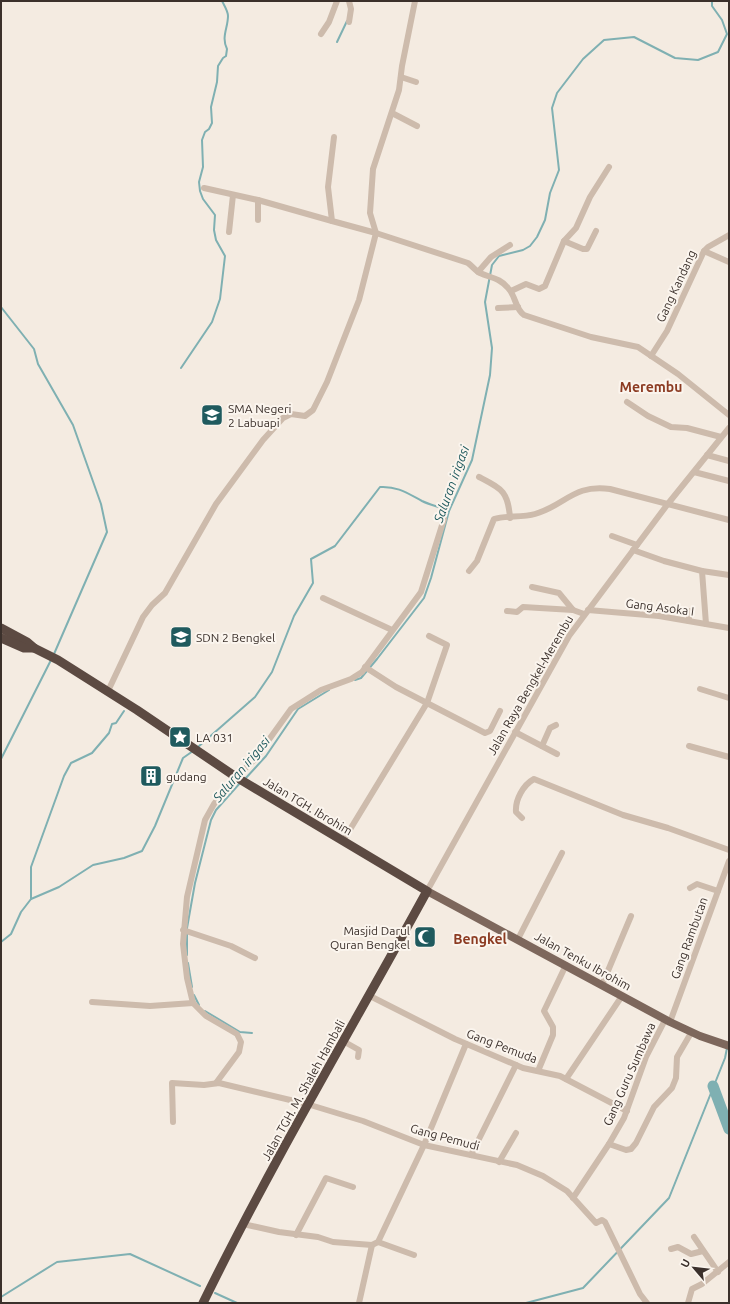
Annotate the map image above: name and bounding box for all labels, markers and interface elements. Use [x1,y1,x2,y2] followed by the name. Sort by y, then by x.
[654,248,698,324] street label: Gang Kandang
[620,379,682,395] district label: Merembu
[199,402,225,428] school or university icon: SMA Negeri 2 Labuapi
[228,402,292,429] place label: SMA Negeri 2 Labuapi
[430,443,472,525] water label: Saluran irigasi
[625,596,695,618] street label: Gang Asoka I
[485,613,575,757] street label: Jalan Raya Bengkel-Merembu
[168,624,194,650] school or university icon: SDN 2 Bengkel
[196,631,275,644] place label: SDN 2 Bengkel
[167,724,193,750] place icon: LA 031
[196,731,233,744] place label: LA 031
[209,733,273,805] water label: Saluran irigasi
[138,763,164,789] building icon: gudang
[166,770,207,783] place label: gudang
[261,774,355,838] street label: Jalan TGH. Ibrohim
[668,895,710,981] street label: Gang Rambutan
[330,924,410,951] place label: Masjid Darul Quran Bengkel
[412,924,438,950] mosque icon: Masjid Darul Quran Bengkel
[533,929,633,993] street label: Jalan Tenku Ibrohim
[453,931,507,947] district label: Bengkel
[259,1017,347,1162] street label: Jalan TGH. M. Shaleh Hambali
[600,1020,658,1128] street label: Gang Guru Sumbawa
[465,1027,539,1065] street label: Gang Pemuda
[409,1121,481,1153] street label: Gang Pemudi
[674,1248,714,1288] north arrow
[678,1257,692,1270] text: U

